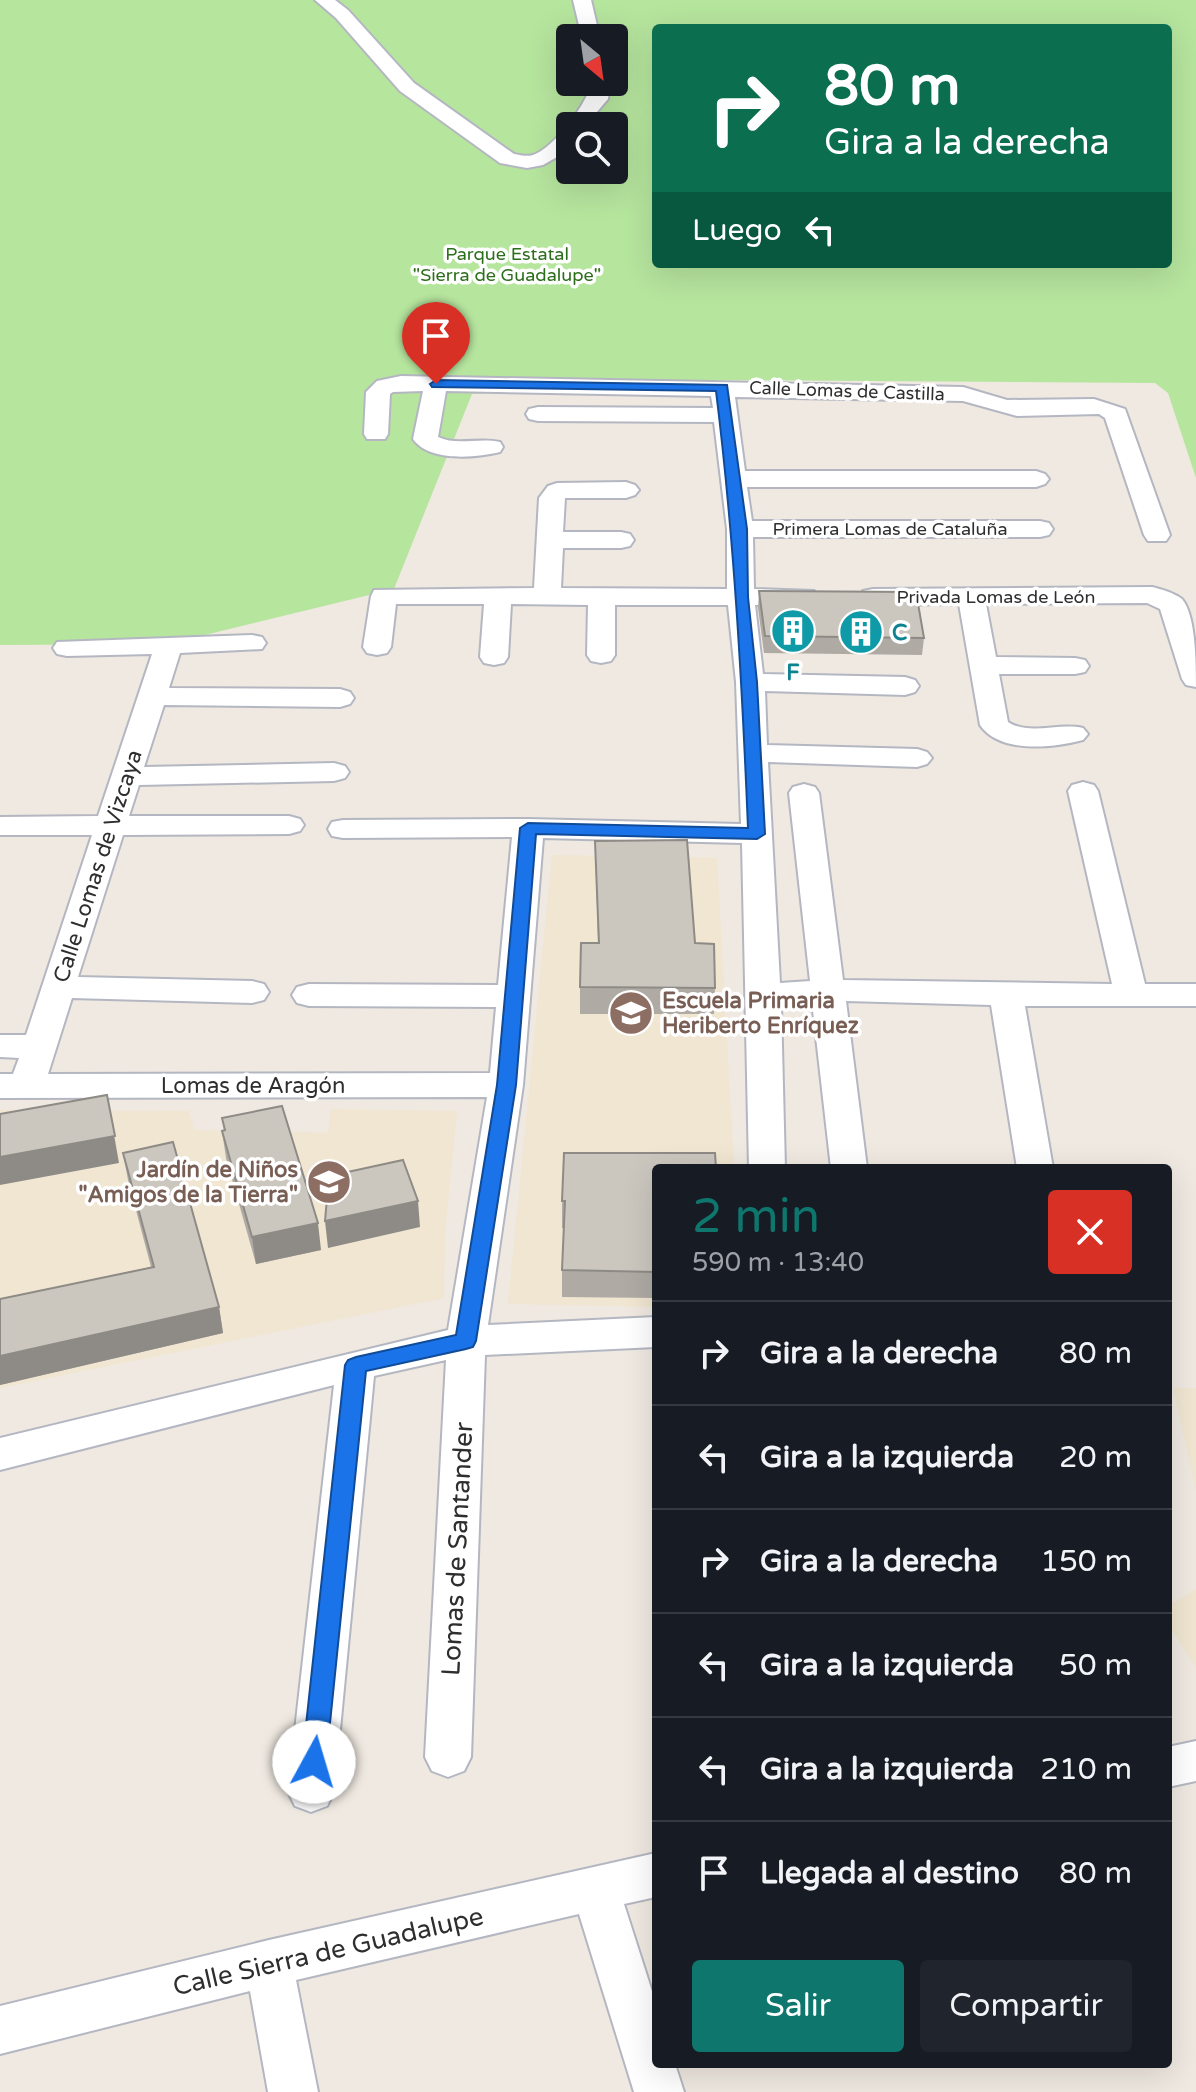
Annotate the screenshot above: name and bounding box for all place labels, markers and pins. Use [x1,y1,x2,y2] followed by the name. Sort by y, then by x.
[402,302,470,384] pin
[769,607,817,655] building icon: F
[837,608,885,656] building icon: C
[892,620,907,646] place label: C
[786,660,800,686] place label: F
[662,988,859,1039] place label: Escuela Primaria Heriberto Enríquez
[607,989,655,1037] school or university icon: Escuela Primaria Heriberto Enríquez
[78,1157,298,1208] place label: Jardín de Niños "Amigos de la Tierra"
[305,1158,353,1206] school or university icon: Jardín de Niños "Amigos de la Tierra"

